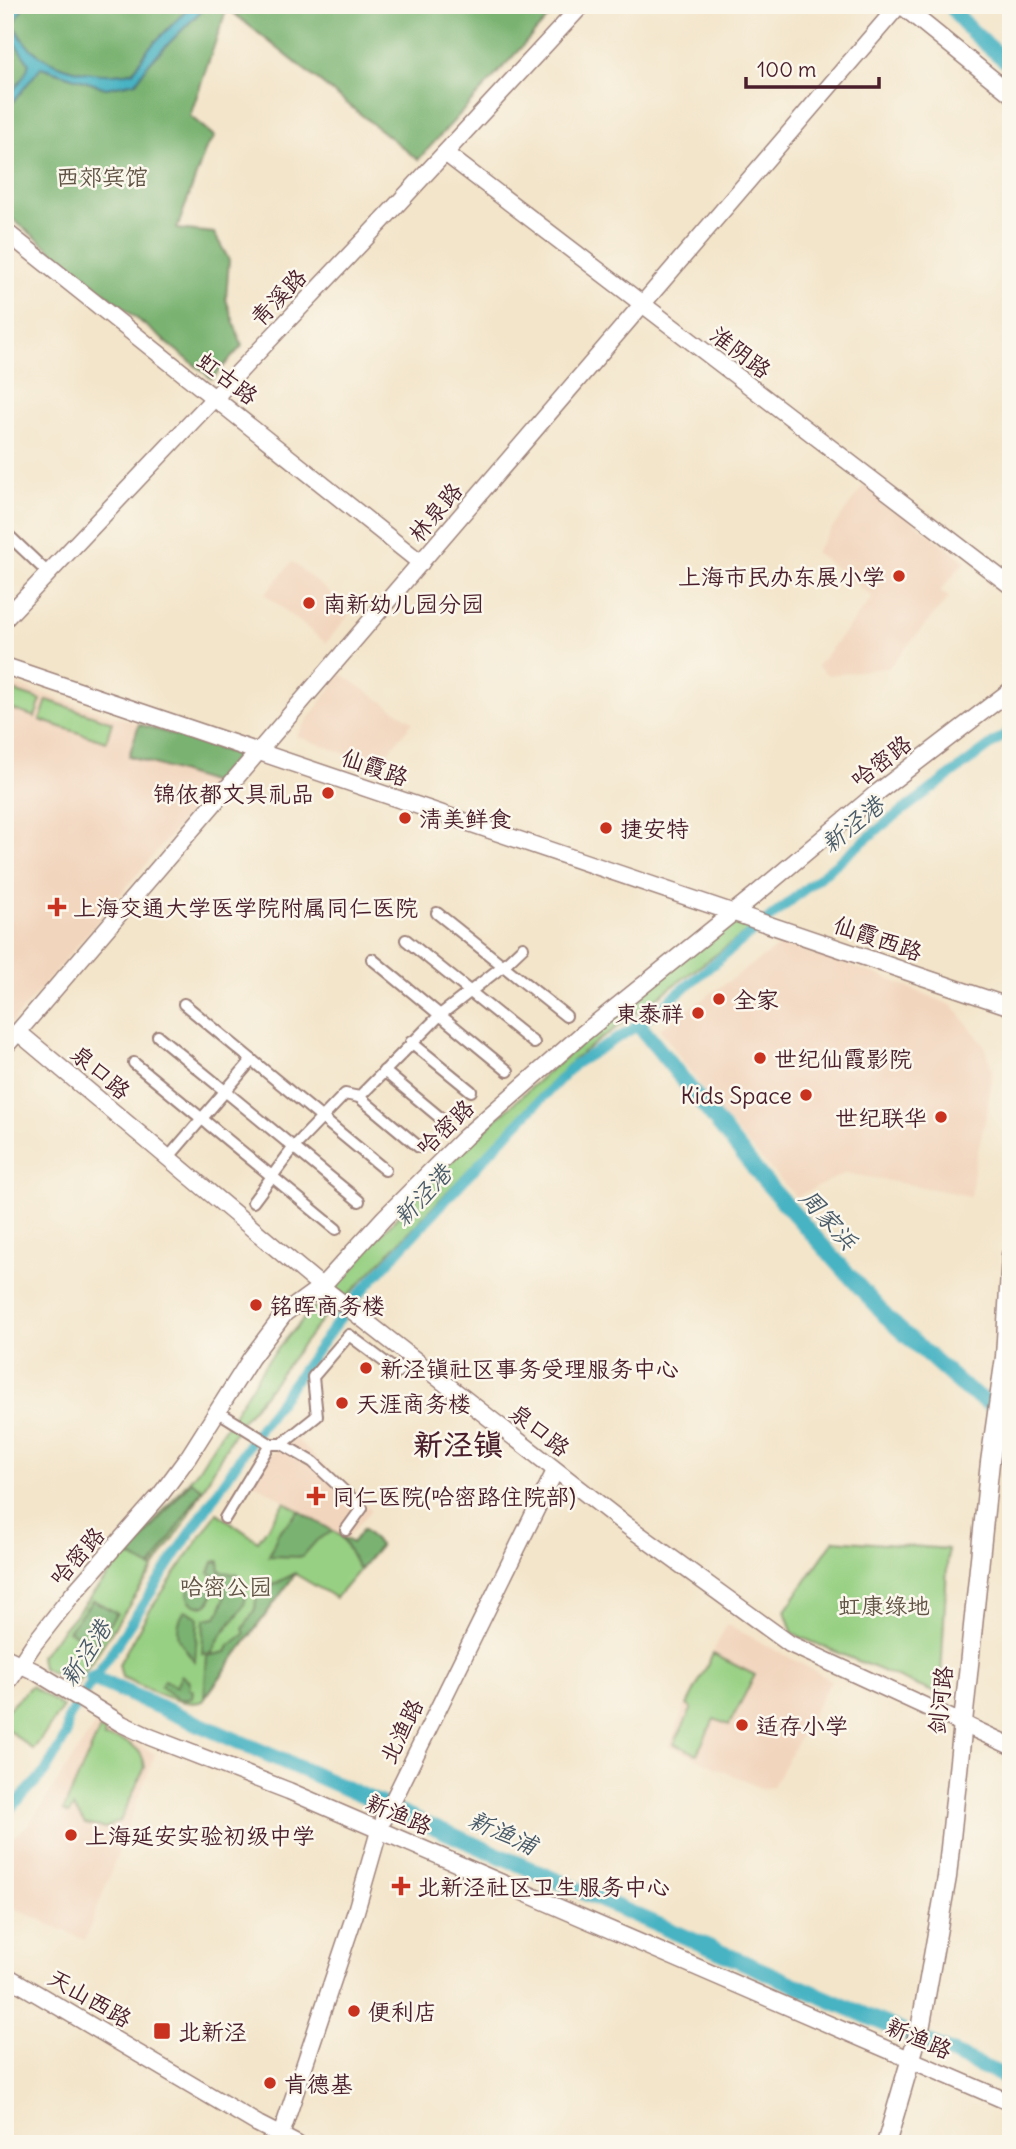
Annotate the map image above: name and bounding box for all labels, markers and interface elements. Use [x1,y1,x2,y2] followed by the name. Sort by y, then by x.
[746,46,880,90] scale bar
[757,56,816,83] text: 100 m
[56,162,148,191] park label: 西郊宾馆
[244,262,312,332] street label: 青溪路
[705,320,777,384] street label: 淮阴路
[192,345,264,411] street label: 虹古路
[402,476,468,548] street label: 林泉路
[678,562,885,591] place label: 上海市民办东展小学
[891,568,907,584] marker: 上海市民办东展小学
[323,589,484,618] place label: 南新幼儿园分园
[301,595,317,611] marker: 南新幼儿园分园
[845,728,917,794] street label: 哈密路
[338,742,412,792] street label: 仙霞路
[153,779,314,808] place label: 锦依都文具礼品
[320,785,336,801] marker: 锦依都文具礼品
[815,788,891,858] water label: 新泾港
[419,804,511,833] place label: 清美鲜食
[397,810,413,826] marker: 清美鲜食
[620,814,689,843] place label: 捷安特
[598,820,614,836] marker: 捷安特
[73,893,418,922] place label: 上海交通大学医学院附属同仁医院
[47,897,67,917] marker: 上海交通大学医学院附属同仁医院
[830,909,926,967] street label: 仙霞西路
[733,985,779,1014] place label: 全家
[711,991,727,1007] marker: 全家
[615,999,684,1028] place label: 東泰祥
[690,1005,706,1021] marker: 東泰祥
[65,1039,137,1105] street label: 泉口路
[774,1044,912,1073] place label: 世纪仙霞影院
[752,1050,768,1066] marker: 世纪仙霞影院
[681,1081,792,1110] place label: Kids Space
[798,1087,814,1103] marker: Kids Space
[410,1093,480,1161] street label: 哈密路
[835,1103,927,1132] place label: 世纪联华
[933,1109,949,1125] marker: 世纪联华
[386,1157,459,1232] water label: 新泾港
[794,1182,865,1257] water label: 周家浜
[270,1291,385,1320] place label: 铭晖商务楼
[248,1297,264,1313] marker: 铭晖商务楼
[380,1354,679,1383] place label: 新泾镇社区事务受理服务中心
[358,1360,374,1376] marker: 新泾镇社区事务受理服务中心
[356,1389,471,1418] place label: 天涯商务楼
[334,1395,350,1411] marker: 天涯商务楼
[504,1397,576,1463] street label: 泉口路
[413,1425,503,1463] district label: 新泾镇
[332,1482,576,1511] place label: 同仁医院(哈密路住院部)
[306,1486,326,1506] marker: 同仁医院(哈密路住院部)
[43,1520,111,1592] street label: 哈密路
[180,1572,272,1601] park label: 哈密公园
[838,1591,930,1620] park label: 虹康绿地
[53,1613,118,1691] water label: 新泾港
[922,1664,958,1736] street label: 剑河路
[373,1694,429,1768] street label: 北渔路
[756,1711,848,1740] place label: 适存小学
[734,1717,750,1733] marker: 适存小学
[362,1787,436,1841] street label: 新渔路
[464,1804,545,1862] water label: 新渔浦
[85,1821,315,1850] place label: 上海延安实验初级中学
[63,1827,79,1843] marker: 上海延安实验初级中学
[417,1872,670,1901] place label: 北新泾社区卫生服务中心
[391,1876,411,1896] marker: 北新泾社区卫生服务中心
[43,1962,137,2034] street label: 天山西路
[368,1997,437,2026] place label: 便利店
[346,2003,362,2019] marker: 便利店
[882,2011,956,2065] street label: 新渔路
[178,2017,247,2046] place label: 北新泾
[152,2021,172,2041] marker: 北新泾
[284,2069,353,2098] place label: 肯德基
[262,2075,278,2091] marker: 肯德基

